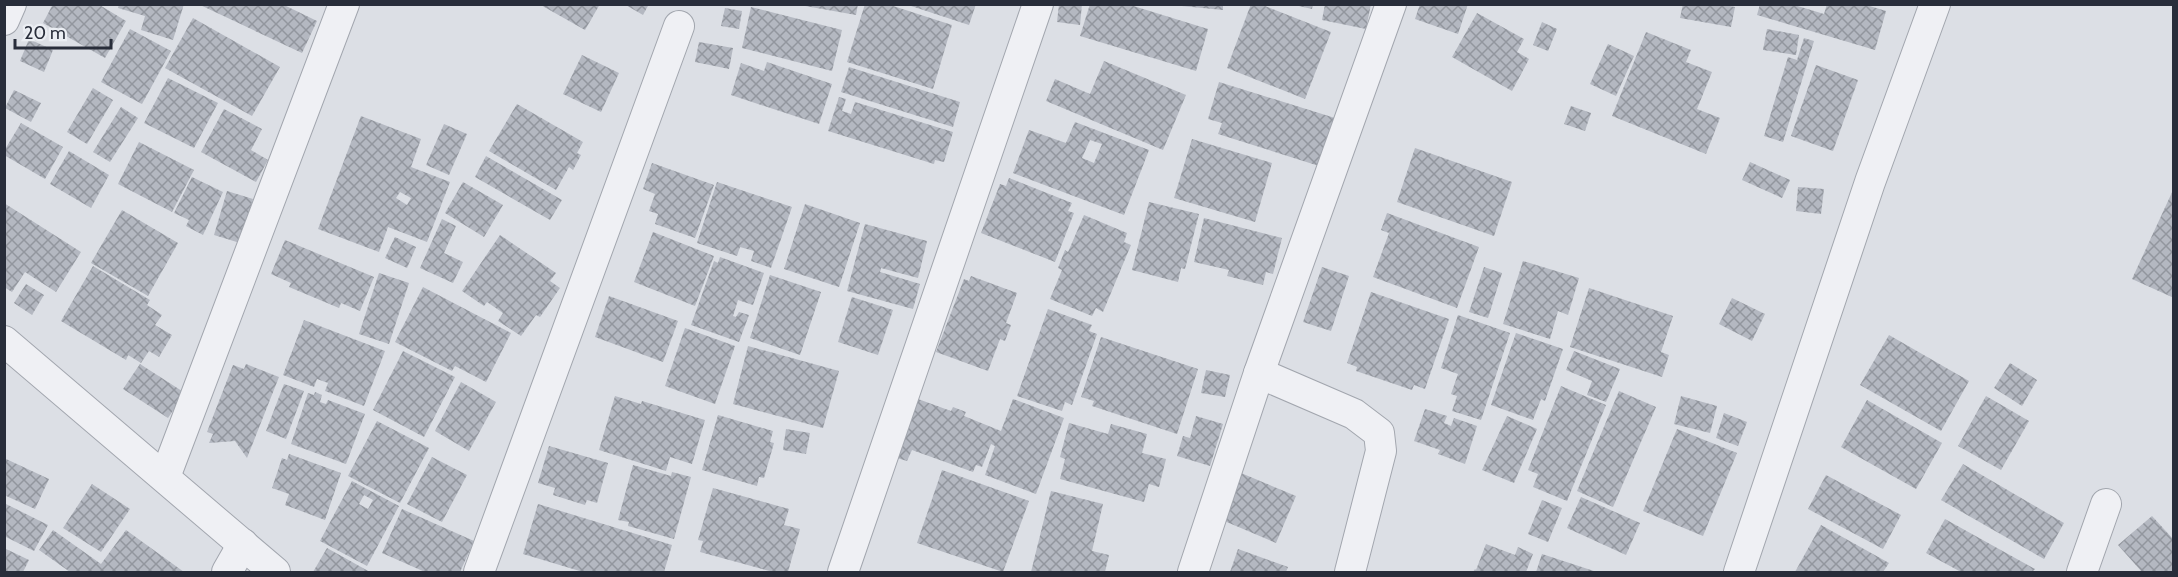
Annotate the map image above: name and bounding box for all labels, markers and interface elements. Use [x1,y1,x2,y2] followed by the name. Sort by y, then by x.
[15,12,111,50] scale bar
[24,22,66,44] text: 20 m

